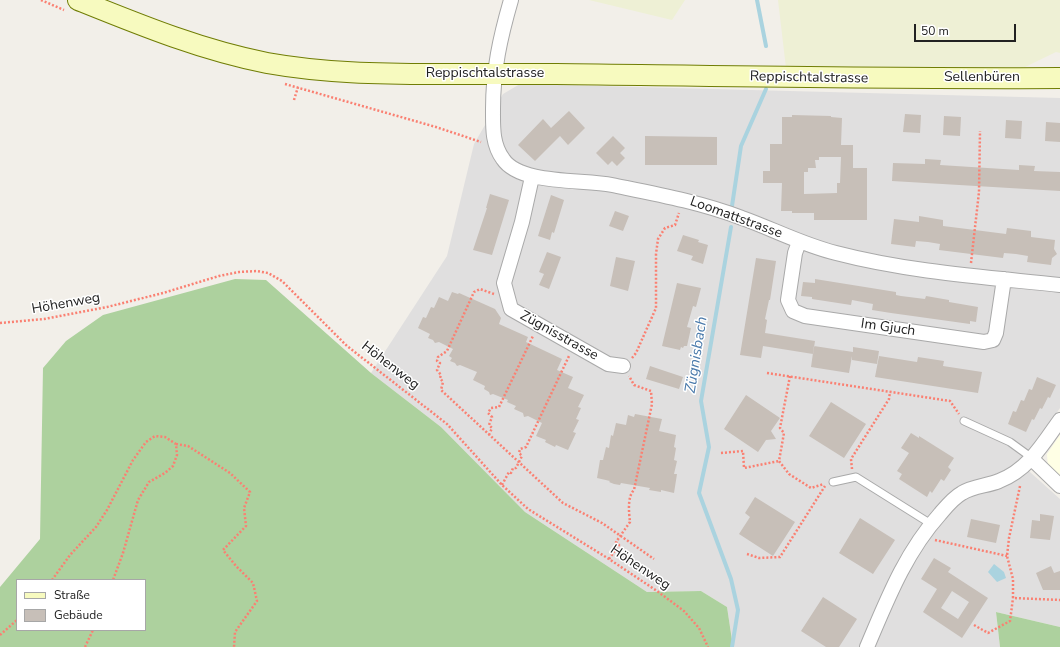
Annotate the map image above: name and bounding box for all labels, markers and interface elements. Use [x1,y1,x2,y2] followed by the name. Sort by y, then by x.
[916,16,1018,42] scale bar
[921,23,949,39] text: 50 m
[426,66,544,82] street label: Reppischtalstrasse
[750,69,868,87] street label: Reppischtalstrasse
[944,70,1020,86] street label: Sellenbüren
[688,194,784,242] street label: Loomattstrasse
[31,290,101,318] street label: Höhenweg
[517,308,601,364] street label: Zügnisstrasse
[682,315,712,395] water label: Zügnisbach
[860,316,916,340] street label: Im Gjuch
[358,338,422,394] street label: Höhenweg
[607,542,673,594] street label: Höhenweg
[16,579,146,631] legend
[54,587,90,603] text: Straße
[54,607,103,623] text: Gebäude

